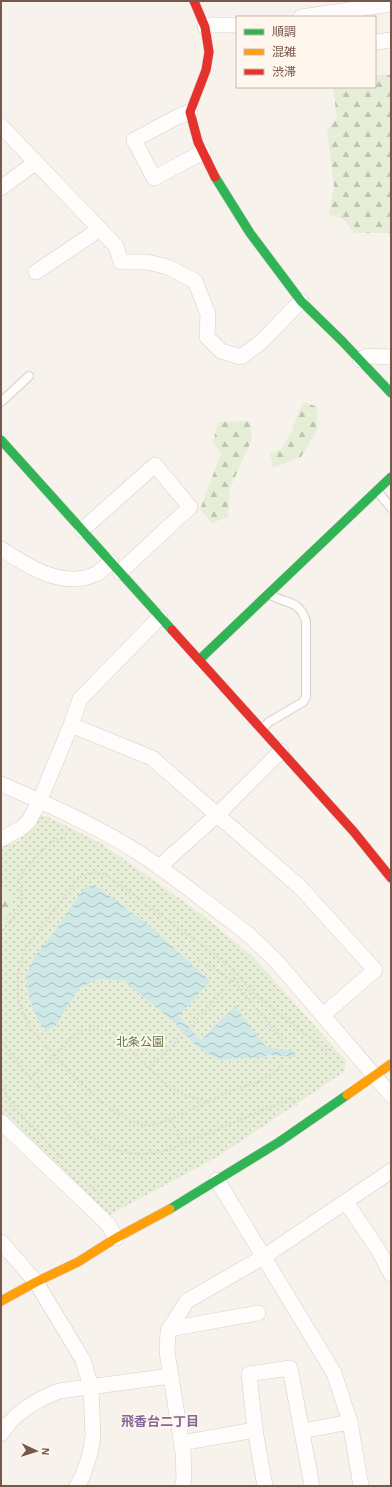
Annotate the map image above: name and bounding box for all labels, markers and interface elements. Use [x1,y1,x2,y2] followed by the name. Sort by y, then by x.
[236,16,376,88] legend
[272,26,296,38] text: 順調
[272,45,296,58] text: 混雑
[272,66,296,78] text: 渋滞
[116,1035,164,1048] park label: 北条公園
[121,1414,199,1429] district label: 飛香台二丁目
[16,1431,56,1471] north arrow
[40,1447,51,1456] text: N

